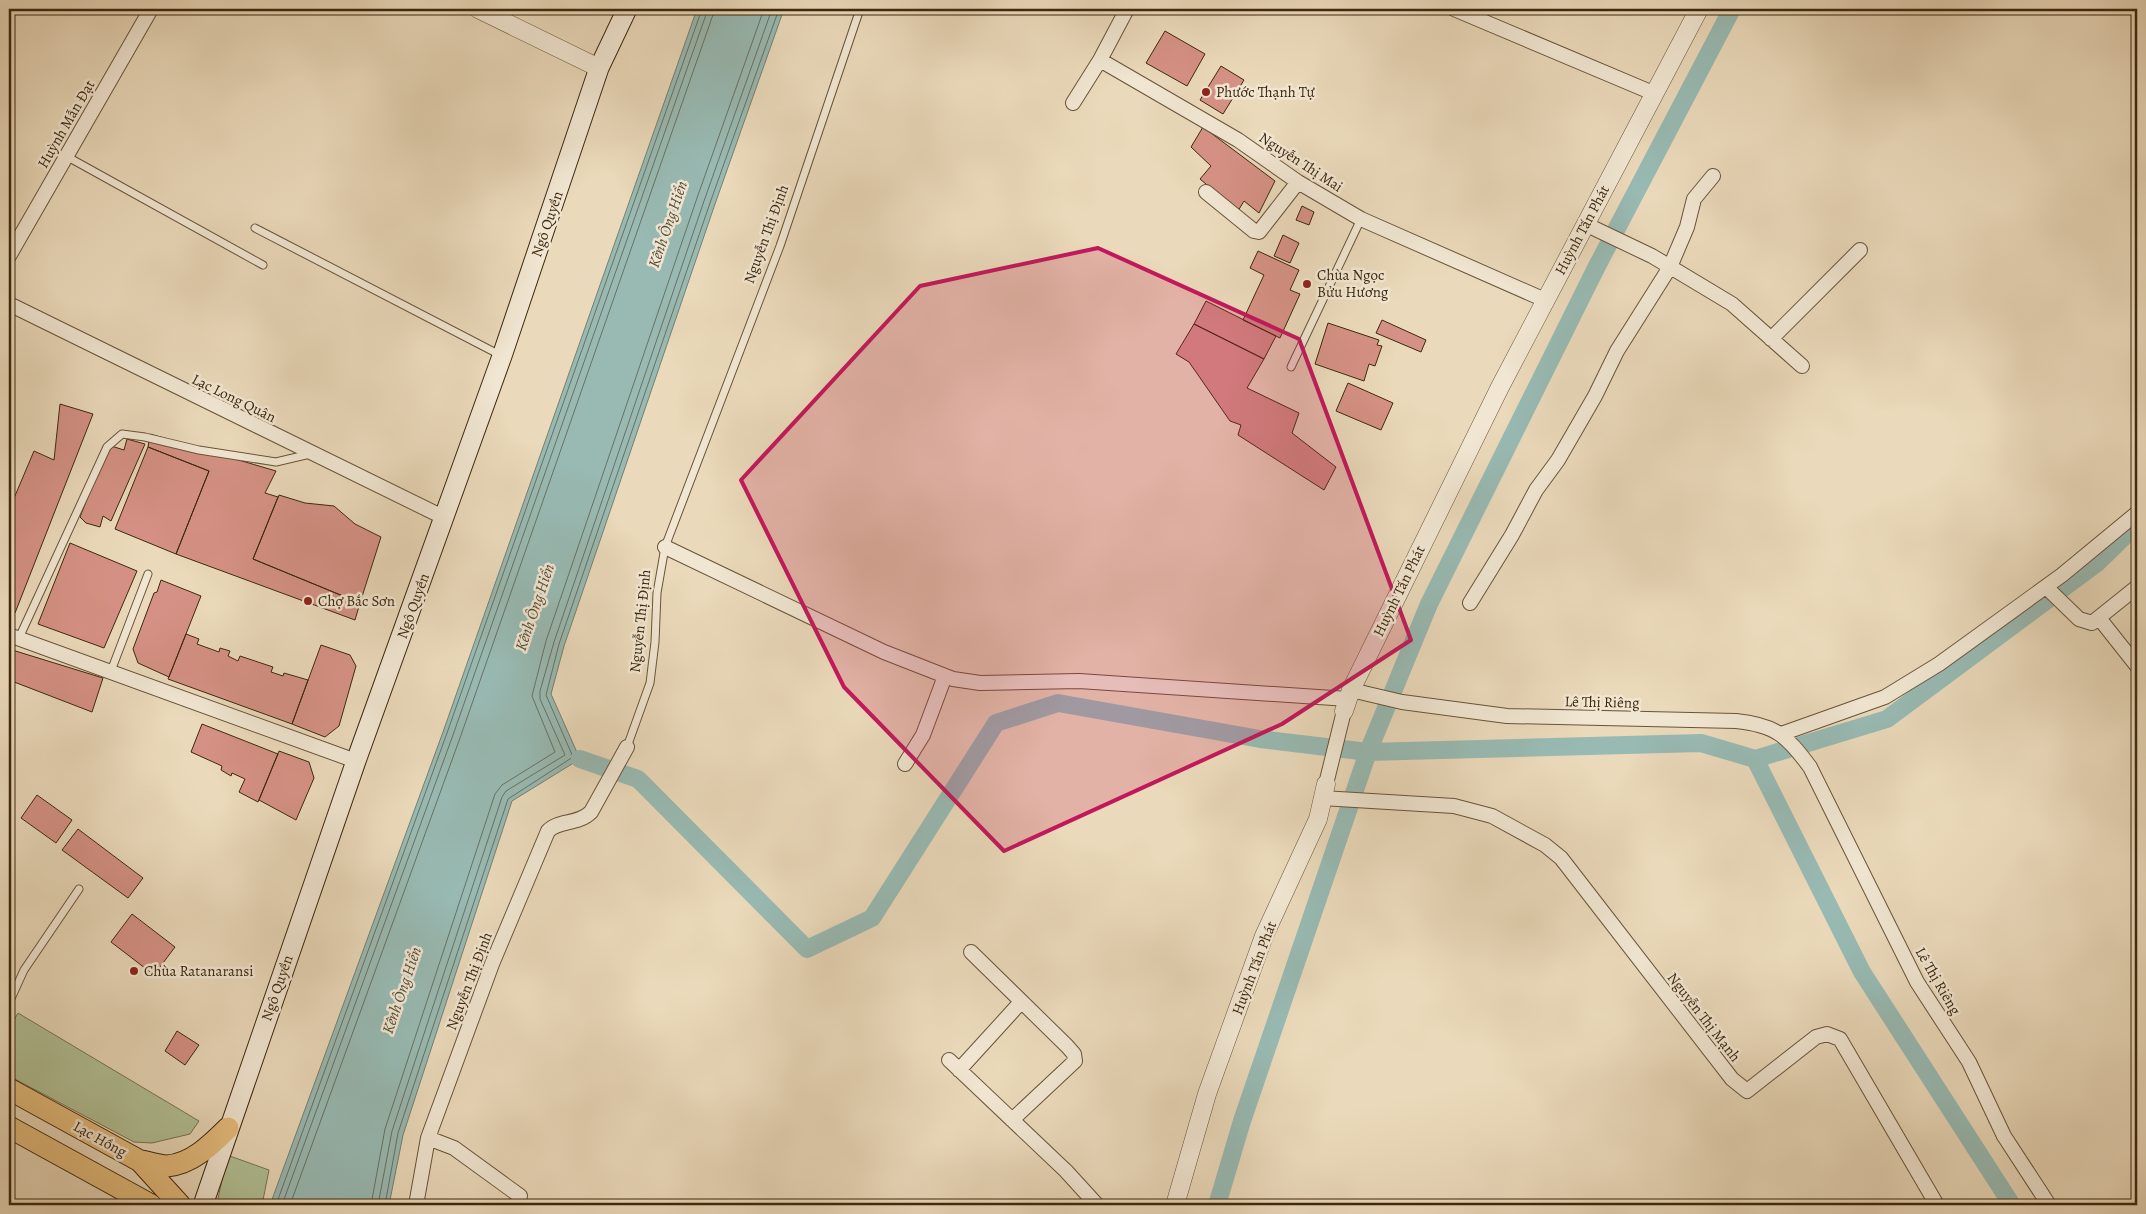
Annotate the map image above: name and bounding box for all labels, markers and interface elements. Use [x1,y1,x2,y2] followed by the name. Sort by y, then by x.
[33,76,99,172] street label: Huỳnh Mẫn Đạt
[1216,82,1315,102] place label: Phước Thạnh Tự
[1200,86,1212,98] marker: Phước Thạnh Tự
[1255,127,1347,197] street label: Nguyễn Thị Mai
[643,178,693,271] water label: Kênh Ông Hiển
[1550,181,1614,278] street label: Huỳnh Tấn Phát
[739,182,793,286] street label: Nguyễn Thị Định
[526,188,568,260] street label: Ngô Quyền
[1317,265,1389,302] place label: Chùa Ngọc Bửu Hương
[1301,278,1313,290] marker: Chùa Ngọc Bửu Hương
[188,369,280,427] street label: Lạc Long Quân
[1368,542,1430,640] street label: Huỳnh Tấn Phát
[510,561,560,654] water label: Kênh Ông Hiển
[625,568,655,674] street label: Nguyễn Thị Định
[392,570,434,642] street label: Ngô Quyền
[318,591,395,611] place label: Chợ Bắc Sơn
[302,595,314,607] marker: Chợ Bắc Sơn
[1564,691,1640,713] street label: Lê Thị Riêng
[1227,918,1281,1018] street label: Huỳnh Tấn Phát
[441,929,497,1033] street label: Nguyễn Thị Định
[377,944,427,1037] water label: Kênh Ông Hiển
[1911,944,1966,1019] street label: Lê Thị Riêng
[256,952,298,1024] street label: Ngô Quyền
[144,961,254,981] place label: Chùa Ratanaransi
[128,965,140,977] marker: Chùa Ratanaransi
[1663,968,1745,1066] street label: Nguyễn Thị Mạnh
[70,1116,131,1162] street label: Lạc Hồng

